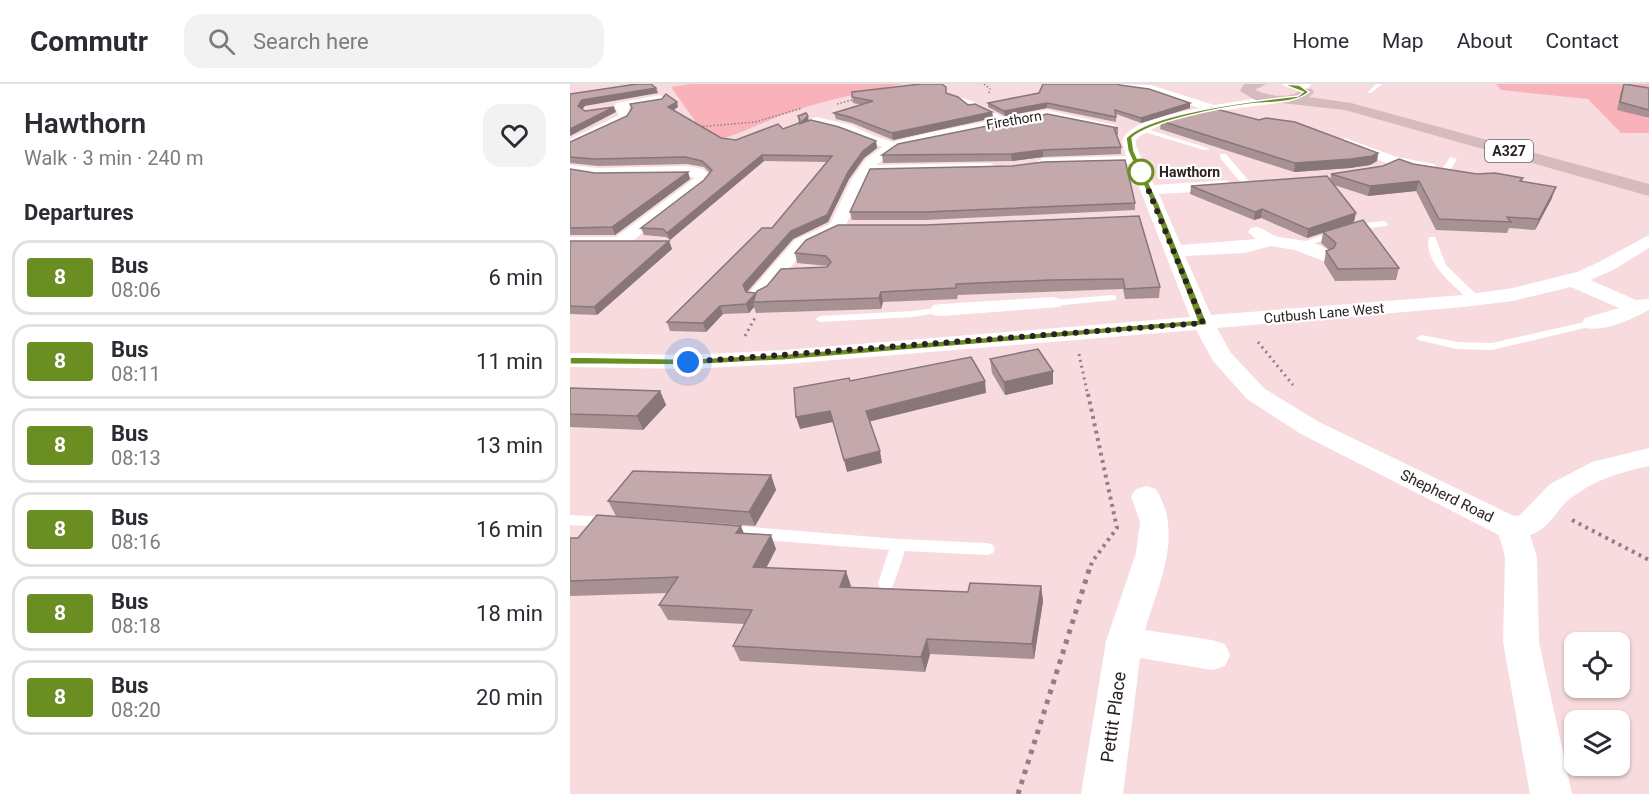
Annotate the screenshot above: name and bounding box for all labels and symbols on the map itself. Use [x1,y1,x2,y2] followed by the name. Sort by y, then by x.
[985,107,1043,133] street label: Firethorn
[1485,140,1533,162] road number: A327
[1128,159,1154,185] marker: Hawthorn
[1159,164,1220,180] place label: Hawthorn
[1263,300,1385,326] street label: Cutbush Lane West
[673,347,703,377] your location
[1398,466,1496,526] street label: Shepherd Road
[1096,670,1130,764] street label: Pettit Place

